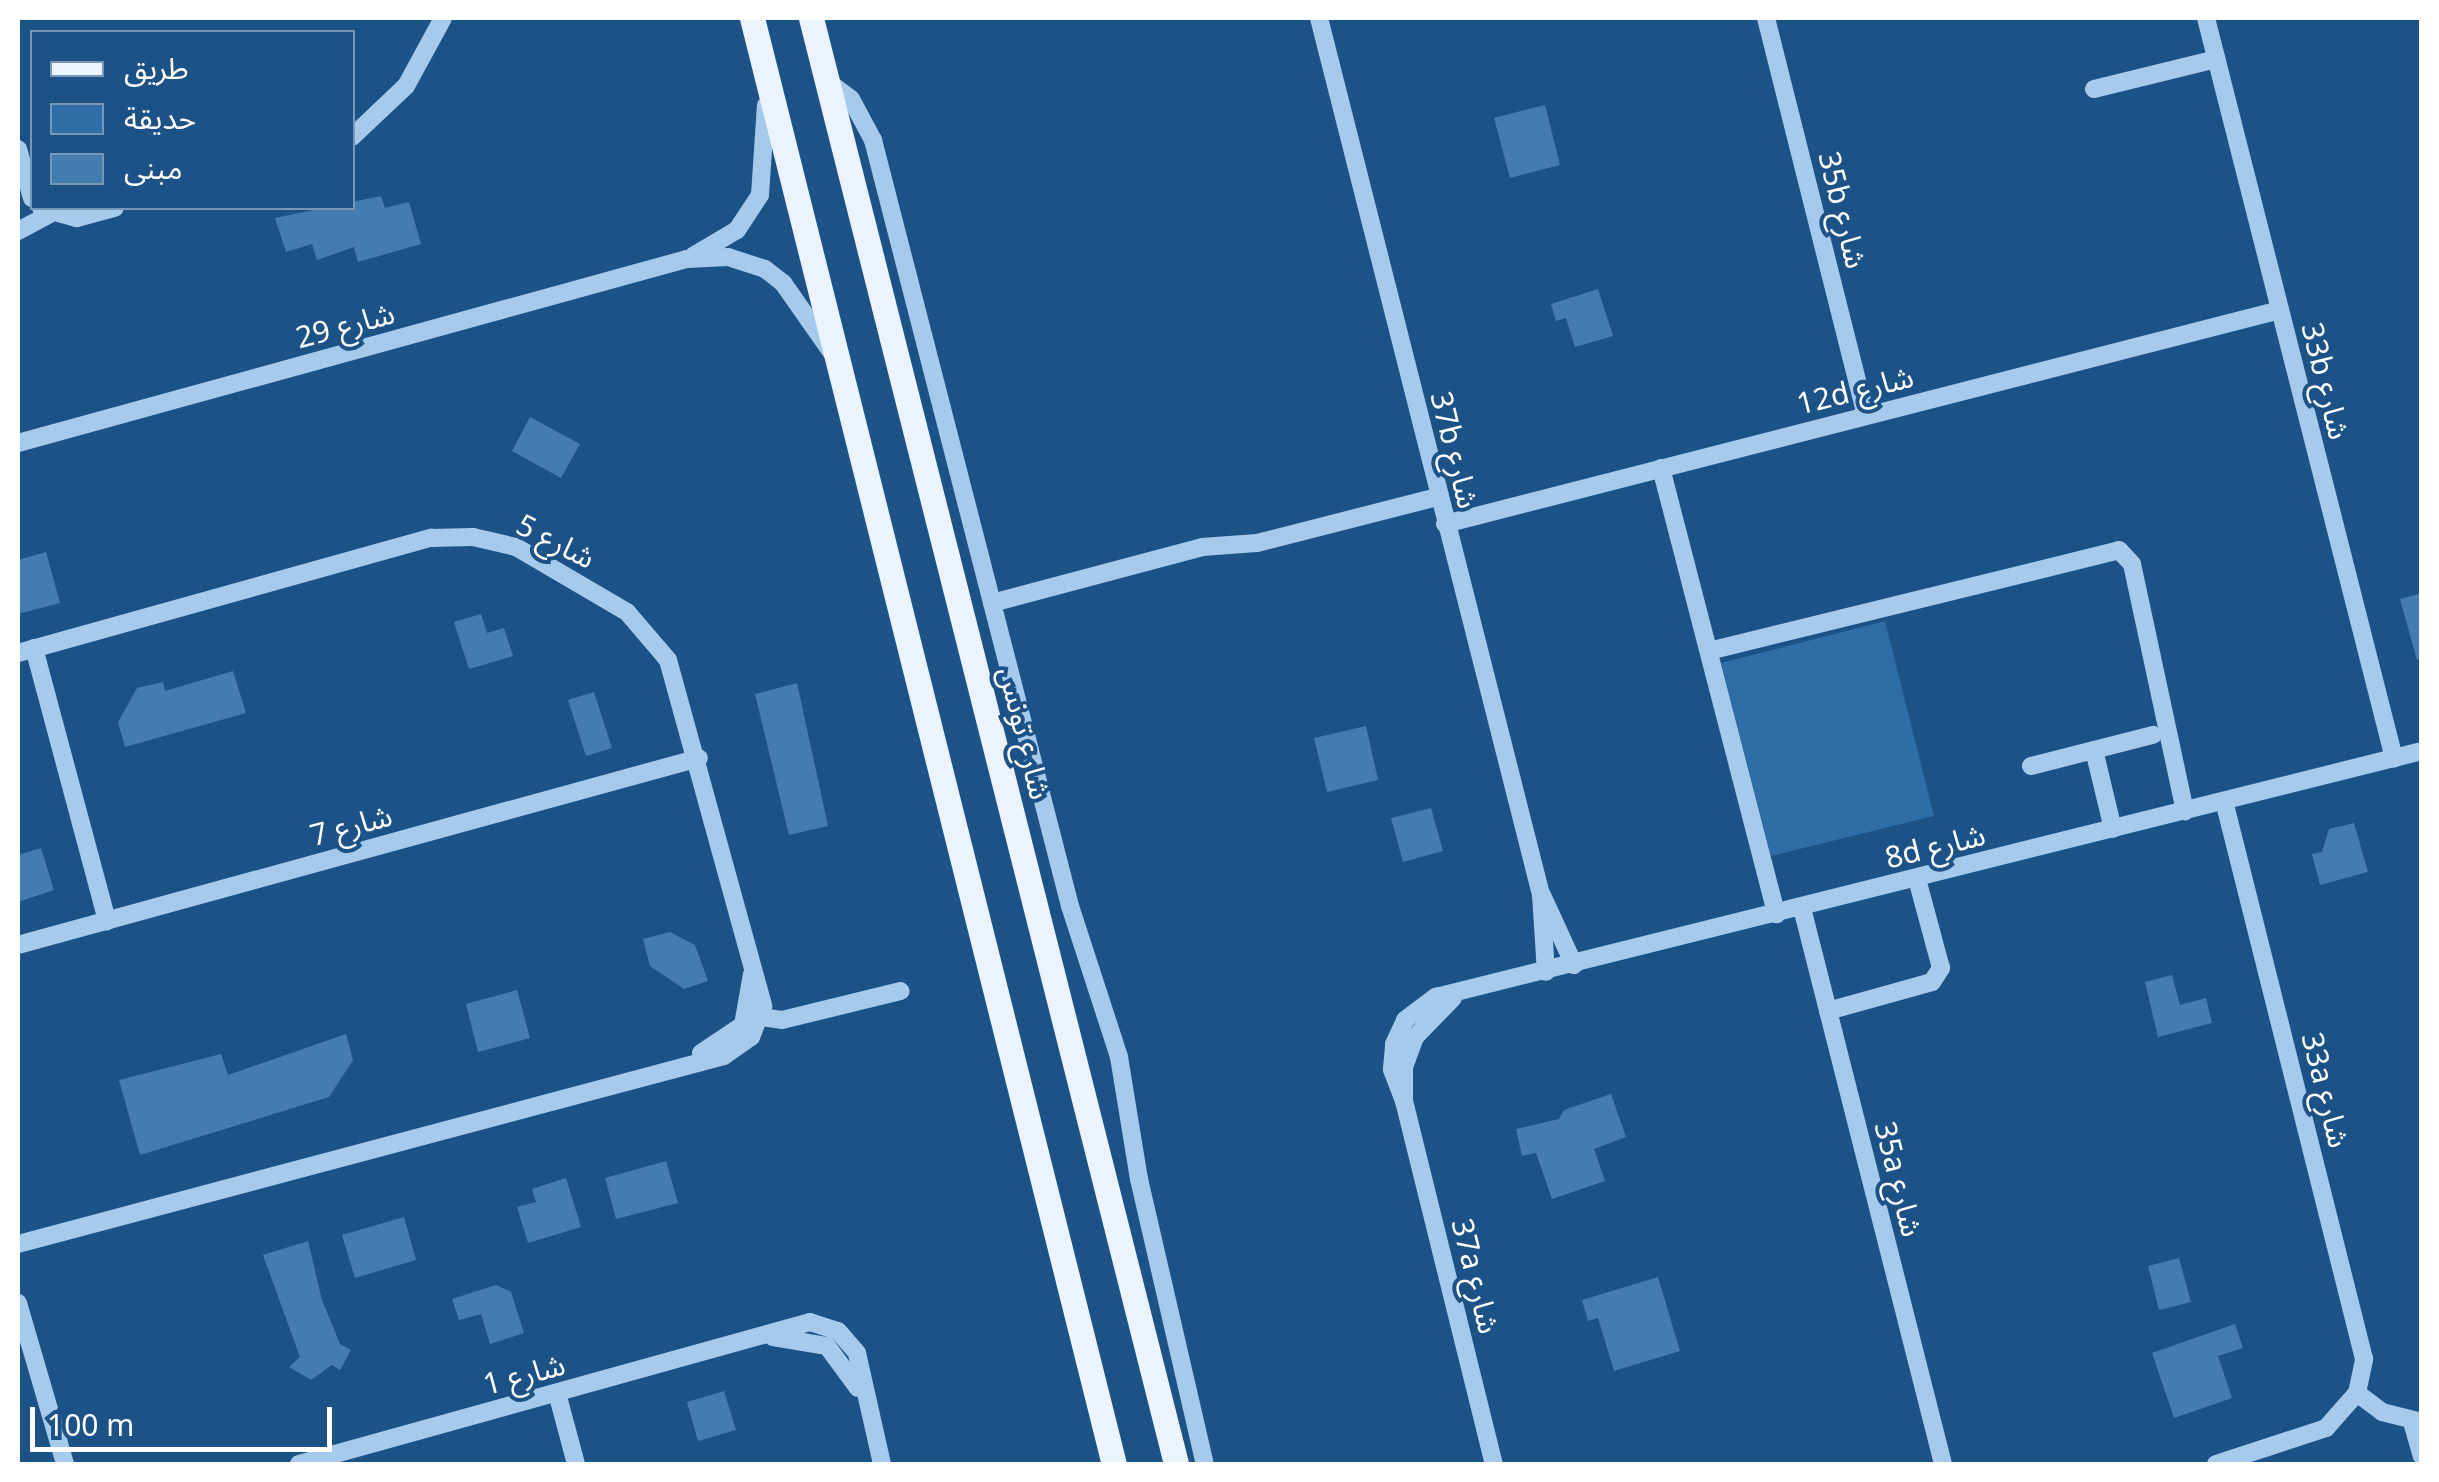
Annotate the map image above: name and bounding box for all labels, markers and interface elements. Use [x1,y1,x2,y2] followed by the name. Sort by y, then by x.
[30,30,355,210] legend
[124,47,189,88] text: طريق
[124,97,196,138] text: حديقة
[124,147,182,188] text: مبنى
[1811,148,1875,272] street label: 35b شارع
[292,295,398,355] street label: شارع 29
[2294,319,2358,443] street label: 33b شارع
[1793,358,1917,422] street label: 12d شارع
[1423,388,1487,512] street label: 37b شارع
[511,506,601,576] street label: شارع 5
[991,663,1059,803] street label: شارع تونس
[306,797,396,853] street label: شارع 7
[1881,816,1989,876] street label: 8d شارع
[2294,1029,2358,1151] street label: 33a شارع
[1867,1118,1931,1240] street label: 35a شارع
[1444,1215,1508,1337] street label: 37a شارع
[479,1346,569,1402] street label: شارع 1
[35,1387,338,1449] scale bar
[47,1404,134,1445] text: 100 m

